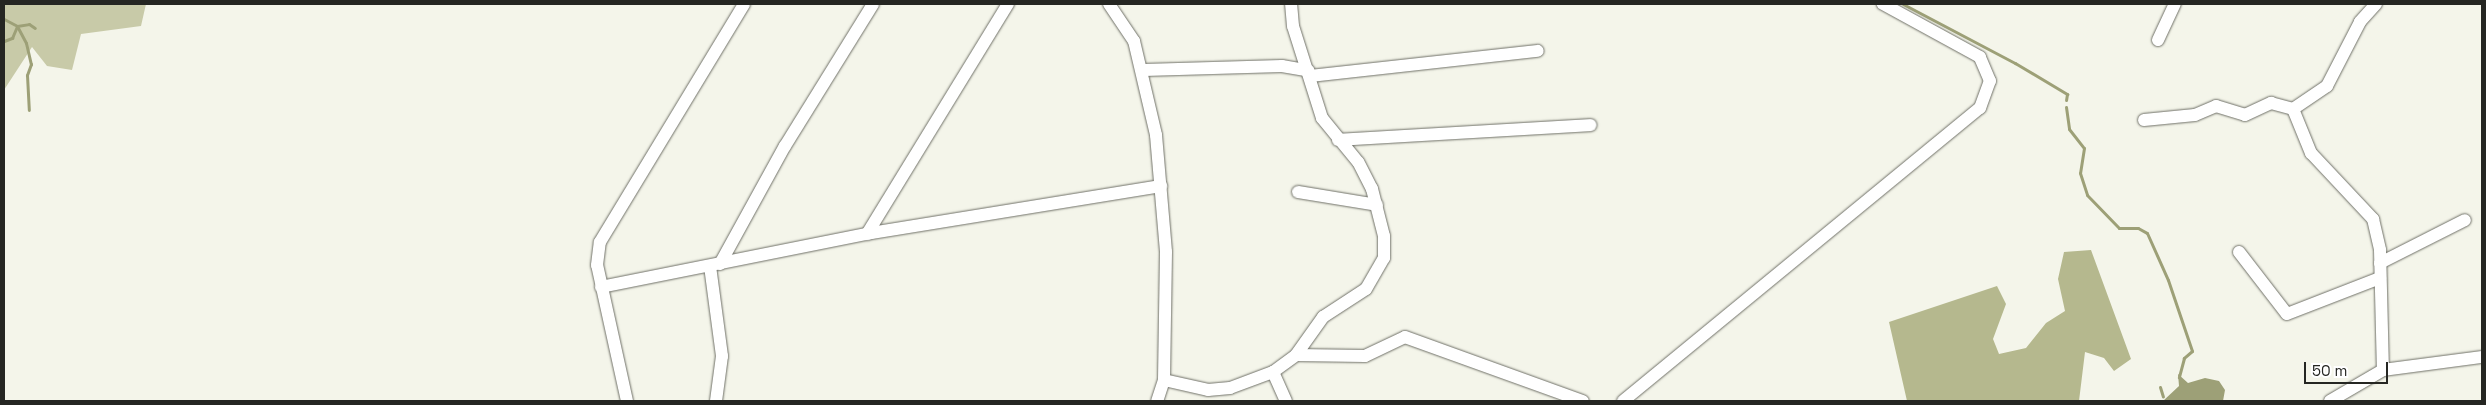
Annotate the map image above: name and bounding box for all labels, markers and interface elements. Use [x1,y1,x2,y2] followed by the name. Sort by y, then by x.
[2306,352,2390,384] scale bar
[2312,361,2347,380] text: 50 m

